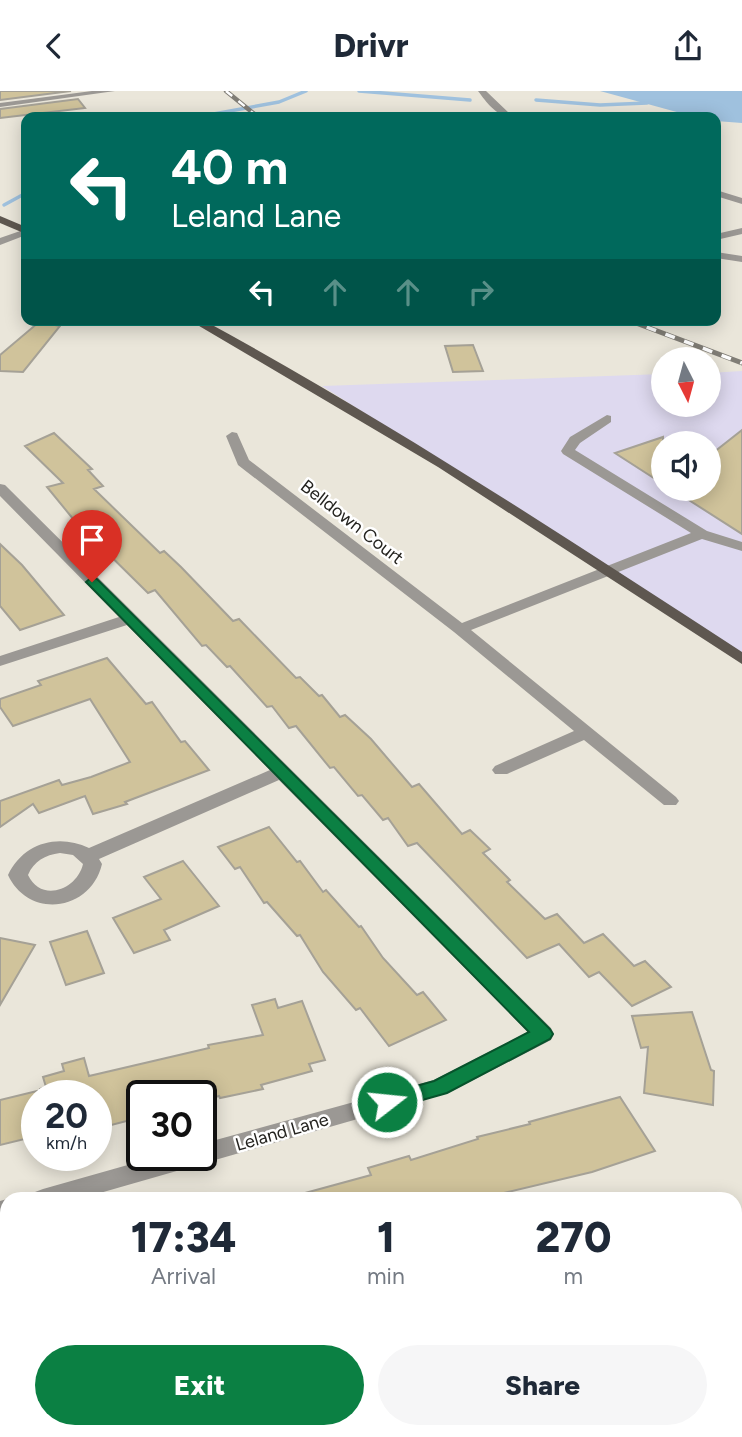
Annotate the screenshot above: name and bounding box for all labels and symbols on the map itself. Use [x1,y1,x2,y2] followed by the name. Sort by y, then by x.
[651,347,721,417] north arrow
[296,475,408,569] street label: Belldown Court
[62,510,122,582] pin
[350,1065,424,1139] position arrow
[126,1080,217,1171] speed limit sign: 30
[233,1108,331,1156] street label: Leland Lane

